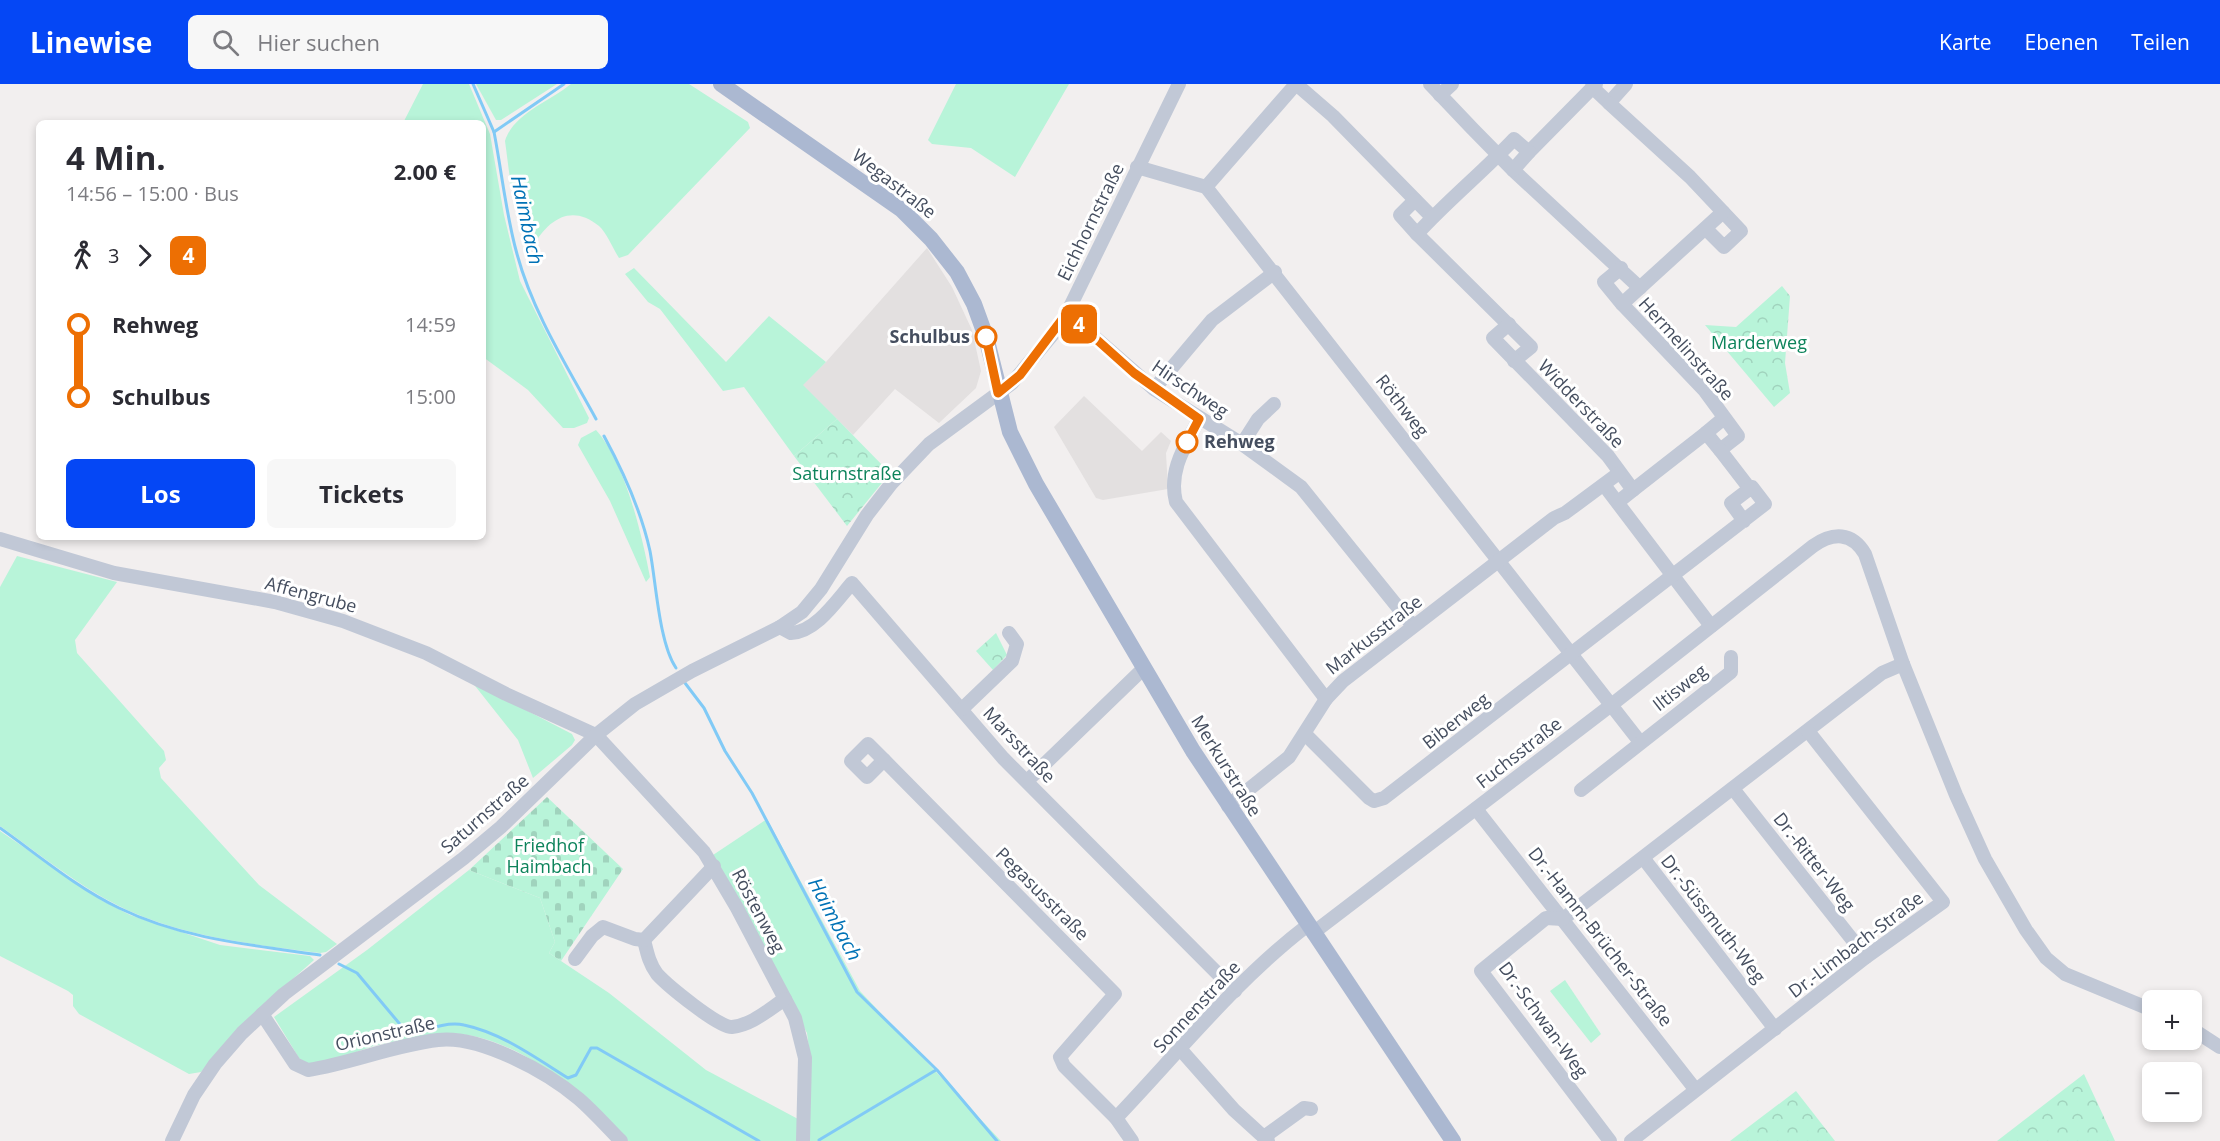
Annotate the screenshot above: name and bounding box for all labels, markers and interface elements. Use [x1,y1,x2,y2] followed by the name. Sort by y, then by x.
[188,15,608,69] search box
[30,23,152,61] text: Linewise
[209,26,242,59] icon: search
[257,27,380,57] text: Hier suchen
[1939,28,1992,56] text: Karte
[2025,28,2098,56] text: Ebenen
[2131,28,2190,56] text: Teilen
[66,135,166,180] text: 4 Min.
[848,143,941,224] street label: Wegastraße
[394,156,456,186] text: 2.00 €
[1051,159,1129,284] street label: Eichhornstraße
[505,173,550,267] water label: Haimbach
[66,180,239,207] text: 14:56 – 15:00 · Bus
[66,239,99,272] icon: walk
[128,239,161,272] icon: forward
[182,241,194,269] text: 4
[108,242,119,269] text: 3
[1634,292,1740,405] street label: Hermelinstraße
[1060,304,1098,344] line badge: 4
[112,309,198,339] text: Rehweg
[1073,310,1085,338] text: 4
[405,311,456,338] text: 14:59
[890,324,970,348] place label: Schulbus
[975,326,997,348] marker: Schulbus
[1711,330,1807,354] park label: Marderweg
[1148,354,1234,423] street label: Hirschweg
[1533,354,1630,453] street label: Widderstraße
[1371,369,1435,442] street label: Röthweg
[112,381,210,411] text: Schulbus
[405,383,456,410] text: 15:00
[1204,429,1275,453] place label: Rehweg
[1176,431,1198,453] marker: Rehweg
[66,459,255,528] button: Los
[267,459,456,528] button: Tickets
[792,461,902,485] park label: Saturnstraße
[263,570,360,618] street label: Affengrube
[1320,589,1427,679] street label: Markusstraße
[1647,658,1712,716] street label: Iltisweg
[1417,686,1494,754] street label: Biberweg
[978,701,1061,788] street label: Marsstraße
[1186,710,1268,821] street label: Merkurstraße
[1471,711,1566,793] street label: Fuchsstraße
[435,768,533,858] street label: Saturnstraße
[1769,807,1861,916] street label: Dr.-Ritter-Weg
[506,833,592,878] park label: Friedhof Haimbach
[991,841,1095,945] street label: Pegasusstraße
[1523,842,1678,1031] street label: Dr.-Hamm-Brücher-Straße
[1656,849,1772,988] street label: Dr.-Süssmuth-Weg
[727,864,791,957] street label: Röstenweg
[802,872,869,965] water label: Haimbach
[1783,886,1928,1003] street label: Dr.-Limbach-Straße
[1147,955,1245,1058] street label: Sonnenstraße
[1494,957,1594,1082] street label: Dr.-Schwan-Weg
[2142,990,2202,1122] map controls
[2142,990,2202,1050] button: +
[333,1010,437,1056] street label: Orionstraße
[2142,1062,2202,1122] button: −

